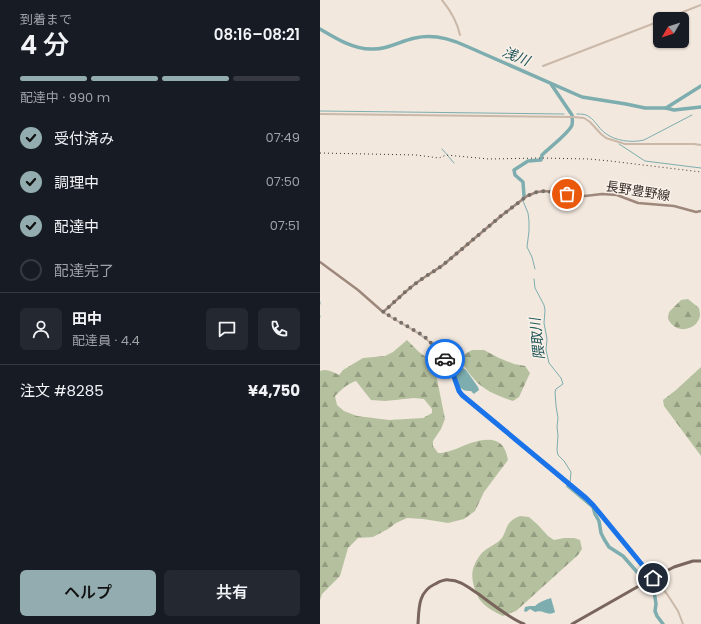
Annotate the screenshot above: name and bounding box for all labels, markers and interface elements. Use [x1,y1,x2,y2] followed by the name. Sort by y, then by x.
[20,10,72,29] text: 到着まで
[653,12,689,48] north arrow
[653,12,689,48] map controls
[214,24,300,45] text: 08:16–08:21
[20,27,69,63] text: 4 分
[499,41,535,71] water label: 浅川
[20,88,110,107] text: 配達中 · 990 m
[20,127,42,149] icon: check
[54,128,114,149] text: 受付済み
[266,128,300,147] text: 07:49
[20,171,42,193] icon: check
[54,172,99,193] text: 調理中
[266,172,300,191] text: 07:50
[550,177,584,211] pin
[604,177,672,205] street label: 長野豊野線
[556,183,578,205] icon: bag
[20,215,42,237] icon: check
[54,216,99,237] text: 配達中
[270,216,300,235] text: 07:51
[54,260,114,281] text: 配達完了
[20,308,62,350] button: person
[72,308,102,329] text: 田中
[206,308,248,350] button: chat
[258,308,300,350] button: phone
[525,315,549,361] water label: 隈取川
[72,331,140,350] text: 配達員 · 4.4
[425,339,465,379] courier
[434,348,456,370] icon: car
[20,380,104,401] text: 注文 #8285
[248,380,300,401] text: ¥4,750
[636,561,670,595] pin
[642,567,664,589] icon: home
[20,570,156,616] button: ヘルプ
[164,570,300,616] button: 共有

